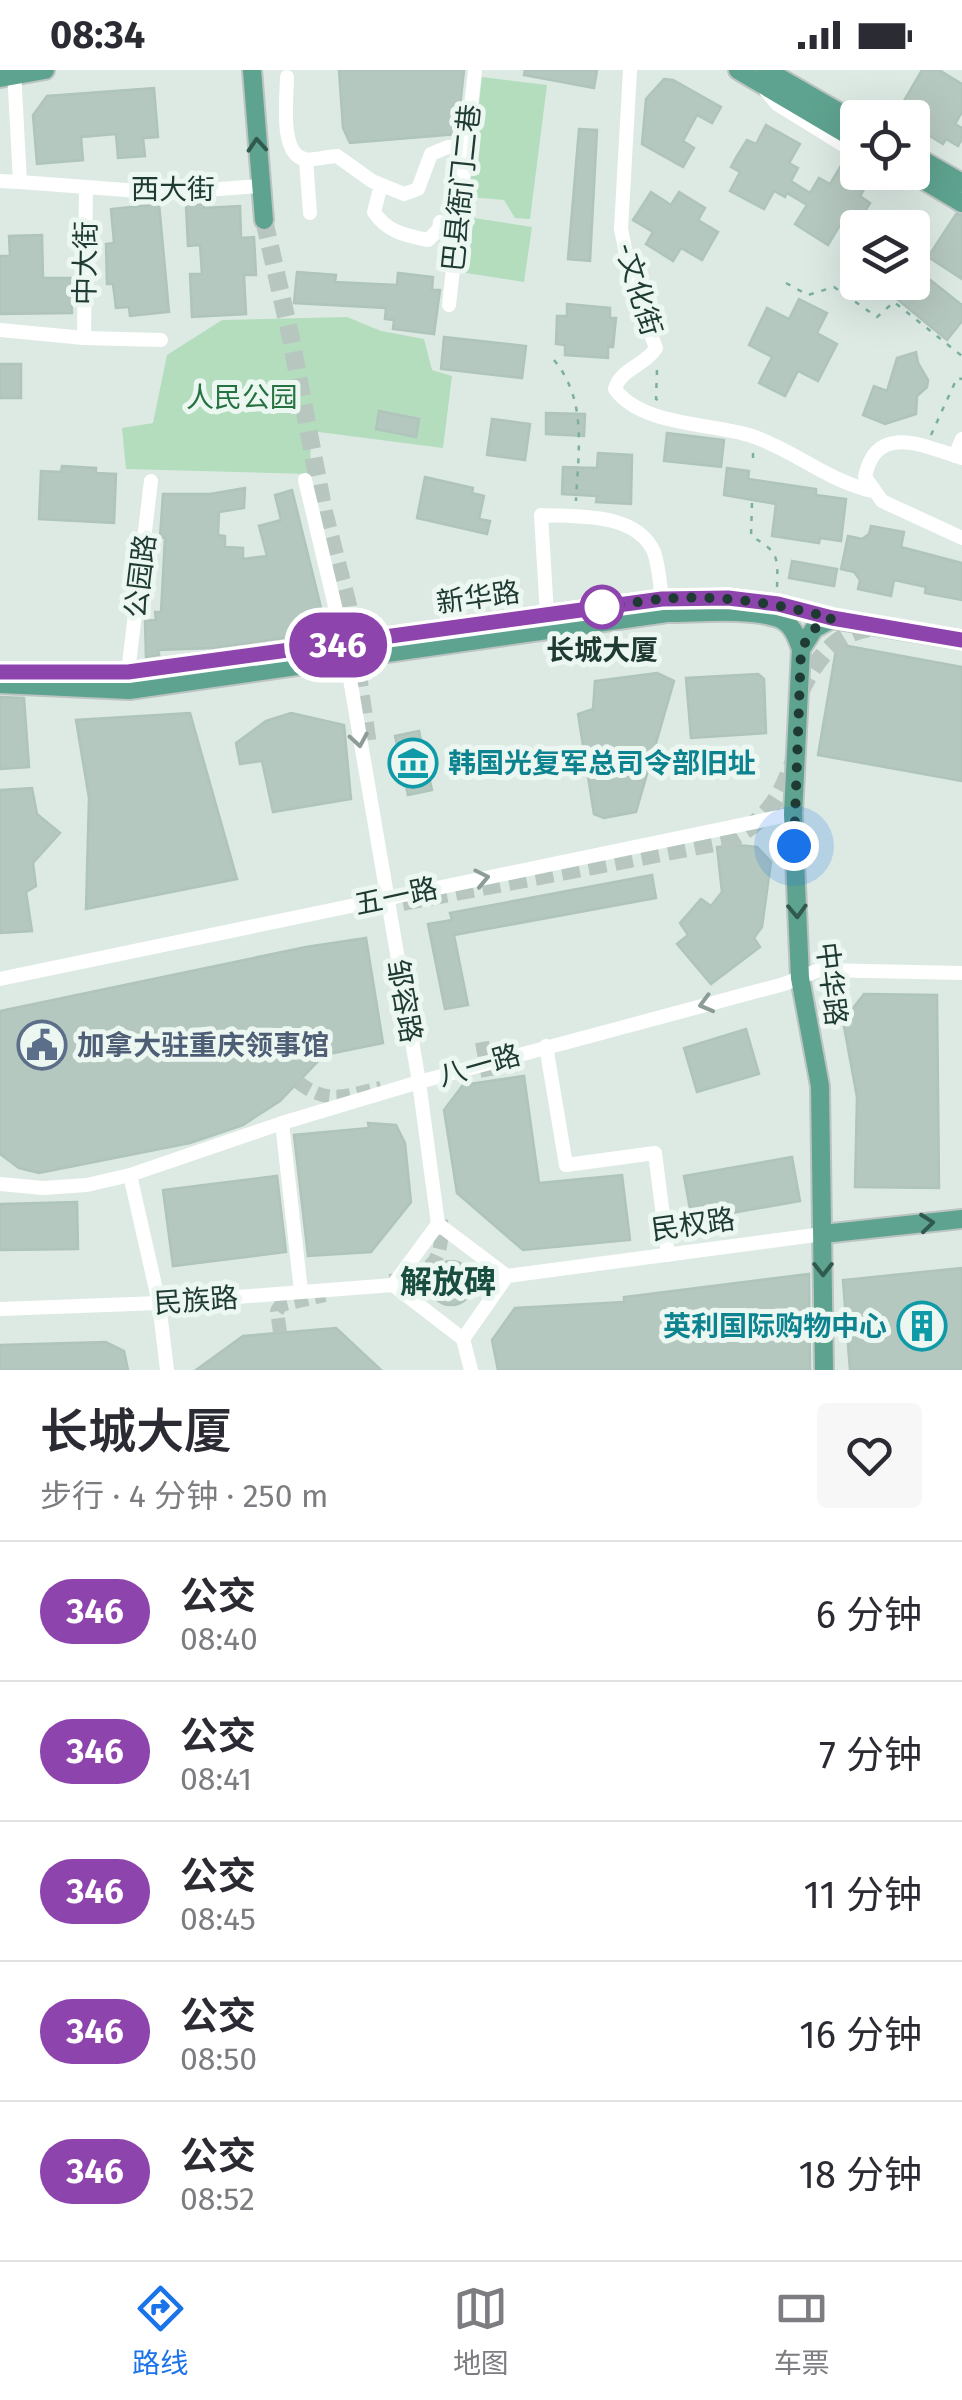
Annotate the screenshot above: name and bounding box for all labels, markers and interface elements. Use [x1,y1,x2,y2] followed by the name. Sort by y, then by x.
[50,12,145,58] text: 08:34
[840,100,930,300] map controls
[840,100,930,190] button: locate
[436,103,487,273] street label: 巴县衙门二巷
[247,137,268,153] one-way arrow
[131,173,215,206] street label: 西大街
[840,210,930,300] button: layers
[68,221,103,305] street label: 中大街
[609,239,668,340] street label: -文化街
[186,381,298,414] park label: 人民公园
[119,532,162,620] street label: 公园路
[434,575,522,620] street label: 新华路
[581,586,623,628] marker: 长城大厦
[280,612,396,678] line badge: 346
[309,624,367,666] text: 346
[546,634,658,667] place label: 长城大厦
[348,732,369,748] one-way arrow
[387,737,439,789] museum icon: 韩国光复军总司令部旧址
[448,747,756,780] place label: 韩国光复军总司令部旧址
[769,821,819,871] your location
[473,869,490,890] one-way arrow
[352,872,441,921] street label: 五一路
[786,904,807,920] one-way arrow
[810,940,853,1028] street label: 中华路
[381,957,428,1045] street label: 邹容路
[698,993,715,1014] one-way arrow
[16,1019,68,1071] public building icon: 加拿大驻重庆领事馆
[77,1029,329,1062] place label: 加拿大驻重庆领事馆
[434,1038,524,1093] street label: 八一路
[649,1202,737,1247] street label: 民权路
[920,1213,936,1234] one-way arrow
[812,1262,834,1278] one-way arrow
[400,1263,496,1301] district label: 解放碑
[153,1281,239,1320] street label: 民族路
[896,1300,948,1352] building icon: 英利国际购物中心
[663,1310,887,1343] place label: 英利国际购物中心
[40,1403,232,1461] text: 长城大厦
[817,1403,922,1508] button: heart
[40,1477,328,1515] text: 步行 · 4 分钟 · 250 m
[180,1573,256,1619] text: 公交
[66,1590,124,1632] text: 346
[816,1592,922,1638] text: 6 分钟
[180,1620,258,1658] text: 08:40
[180,1713,256,1759] text: 公交
[66,1730,124,1772] text: 346
[819,1732,922,1778] text: 7 分钟
[180,1760,252,1798] text: 08:41
[180,1853,256,1899] text: 公交
[66,1870,124,1912] text: 346
[804,1872,922,1918] text: 11 分钟
[180,1900,256,1938] text: 08:45
[180,1993,256,2039] text: 公交
[66,2010,124,2052] text: 346
[799,2012,922,2058] text: 16 分钟
[180,2040,257,2078] text: 08:50
[180,2133,256,2179] text: 公交
[66,2150,124,2192] text: 346
[799,2152,922,2198] text: 18 分钟
[180,2180,255,2218] text: 08:52
[132,2281,188,2381] tab: 路线
[453,2281,509,2381] tab: 地图
[774,2281,830,2381] tab: 车票

